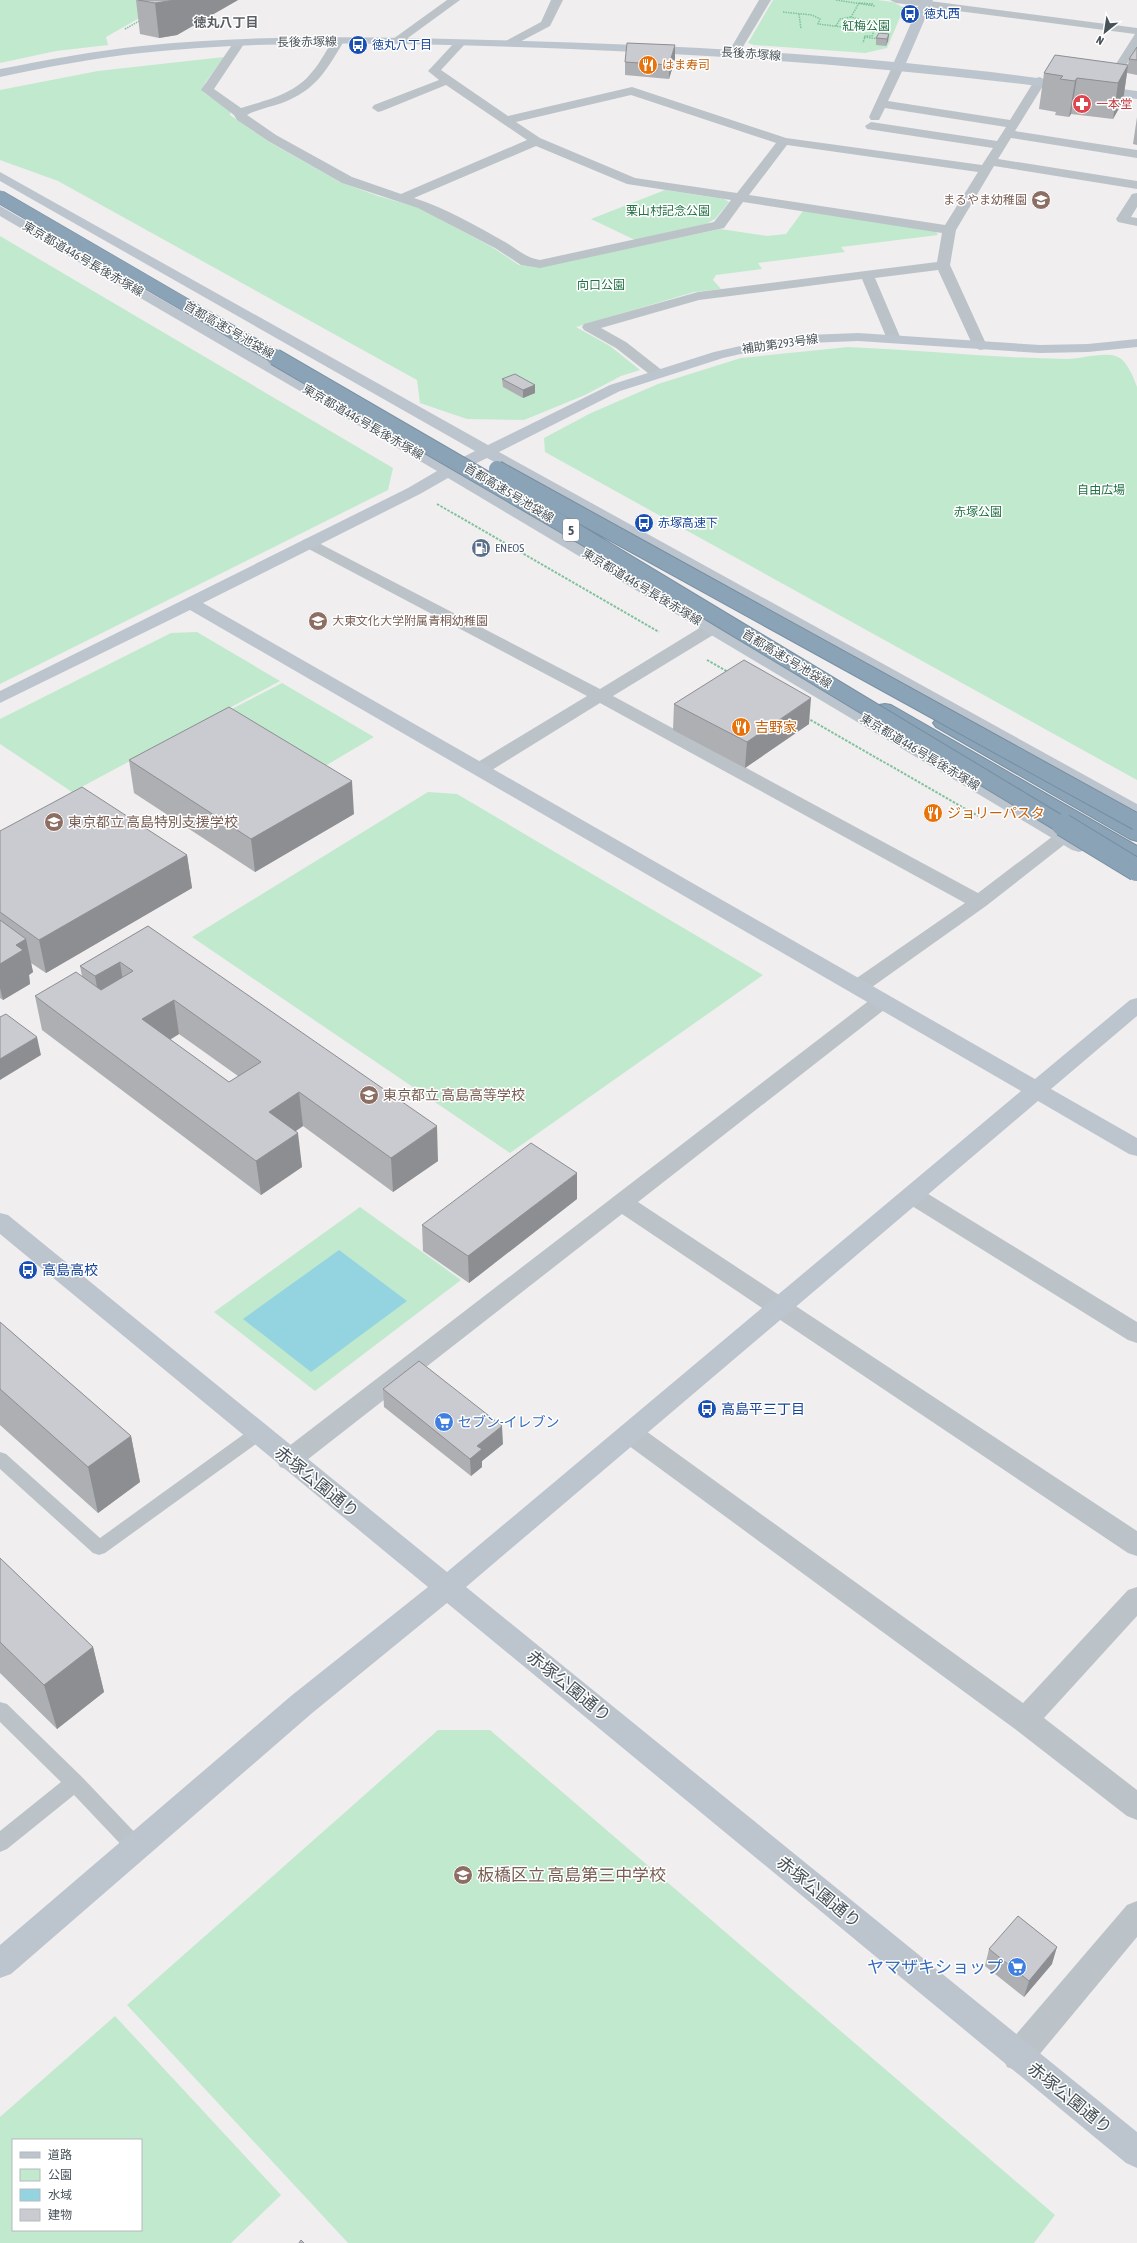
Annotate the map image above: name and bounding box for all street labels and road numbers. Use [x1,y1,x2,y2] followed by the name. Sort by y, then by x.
[277,34,337,50] street label: 長後赤塚線
[721,45,781,63] street label: 長後赤塚線
[20,219,146,299] street label: 東京都道446号長後赤塚線
[181,299,277,361] street label: 首都高速5号池袋線
[741,332,819,356] street label: 補助第293号線
[300,382,426,462] street label: 東京都道446号長後赤塚線
[462,461,556,525] street label: 首都高速5号池袋線
[563,519,579,541] road number: 5
[580,546,704,628] street label: 東京都道446号長後赤塚線
[740,627,834,691] street label: 首都高速5号池袋線
[858,711,982,793] street label: 東京都道446号長後赤塚線
[271,1442,363,1522] street label: 赤塚公園通り
[523,1646,615,1726] street label: 赤塚公園通り
[773,1852,865,1932] street label: 赤塚公園通り
[1024,2058,1116,2138] street label: 赤塚公園通り

